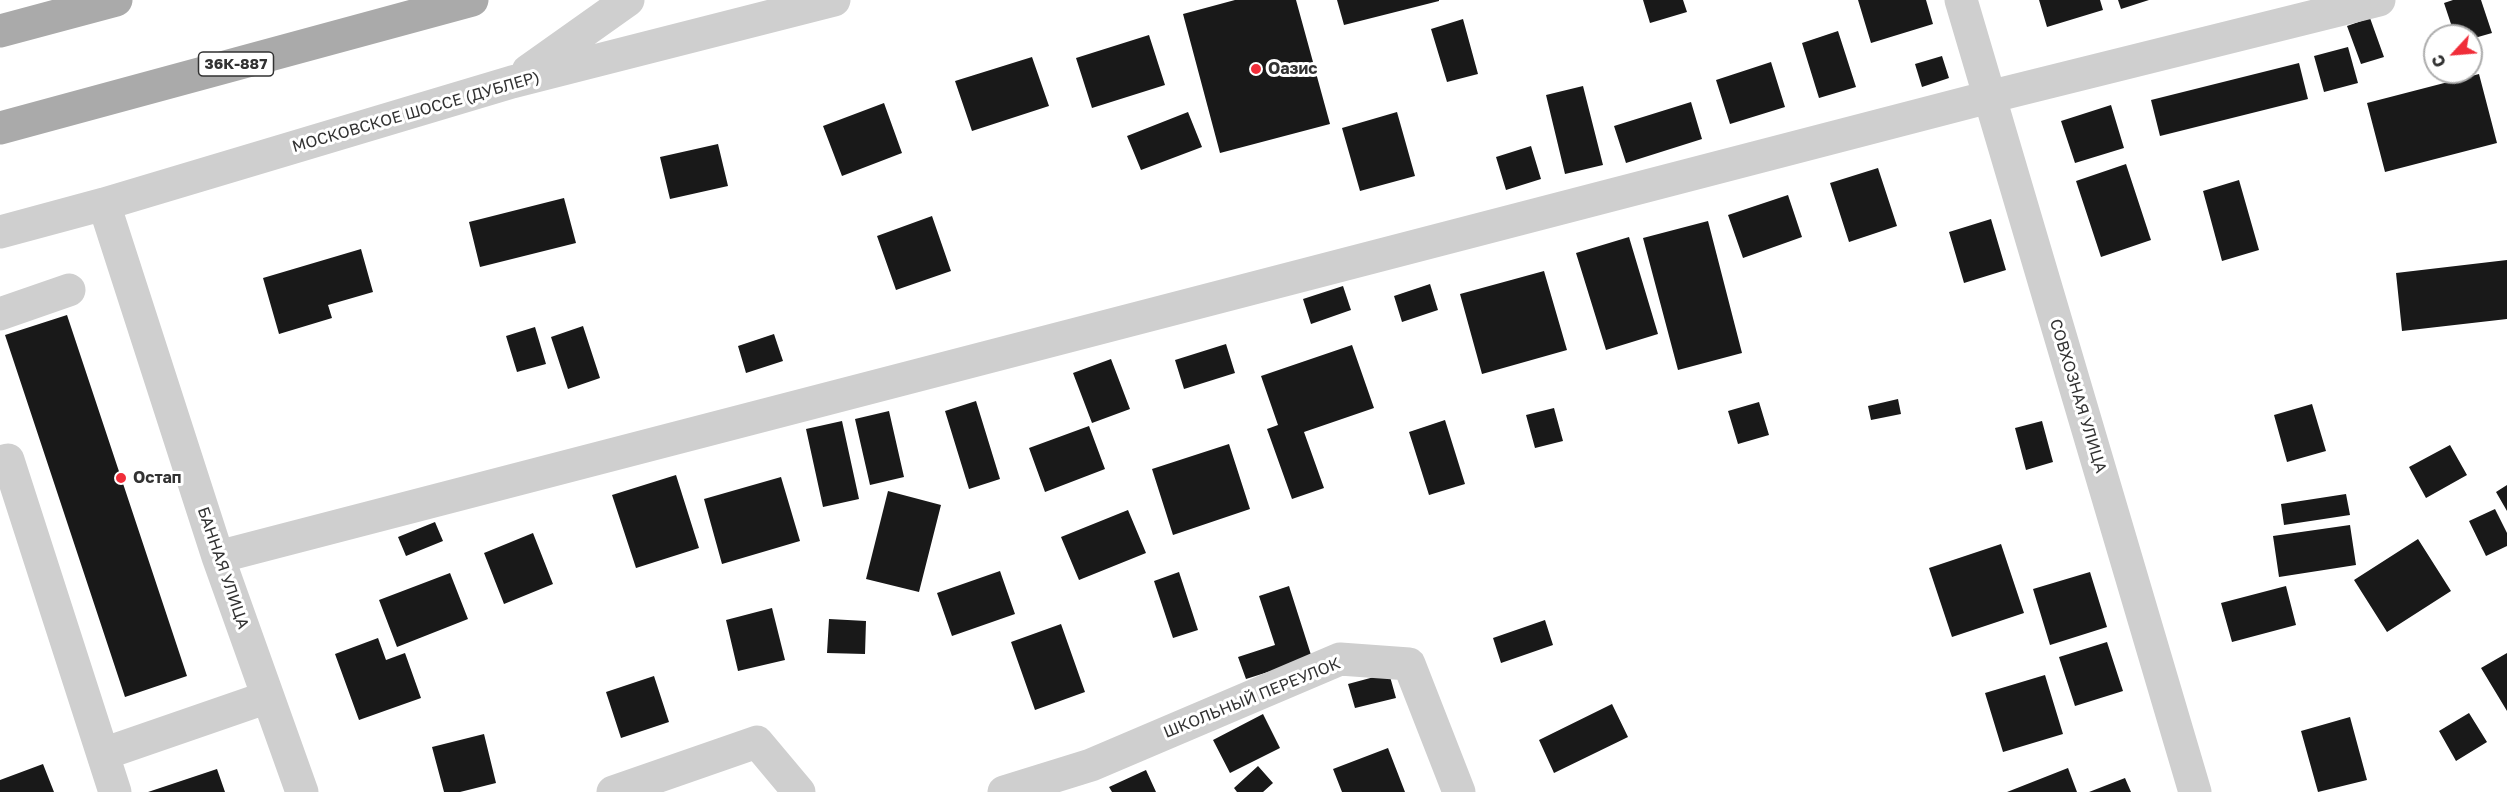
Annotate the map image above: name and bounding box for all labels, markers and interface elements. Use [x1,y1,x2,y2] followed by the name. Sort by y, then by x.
[2423,24,2483,84] north arrow
[198,52,274,76] road number: 36К-887
[2427,52,2450,71] text: С
[1268,59,1317,79] place label: Оазис
[1249,62,1263,76] marker: Оазис
[290,67,542,157] street label: МОСКОВСКОЕ ШОССЕ (ДУБЛЕР)
[2045,317,2111,475] street label: СОВХОЗНАЯ УЛИЦА
[133,468,181,488] place label: Остап
[114,471,128,485] marker: Остап
[193,504,253,632] street label: БАННАЯ УЛИЦА
[1161,654,1343,742] street label: ШКОЛЬНЫЙ ПЕРЕУЛОК

